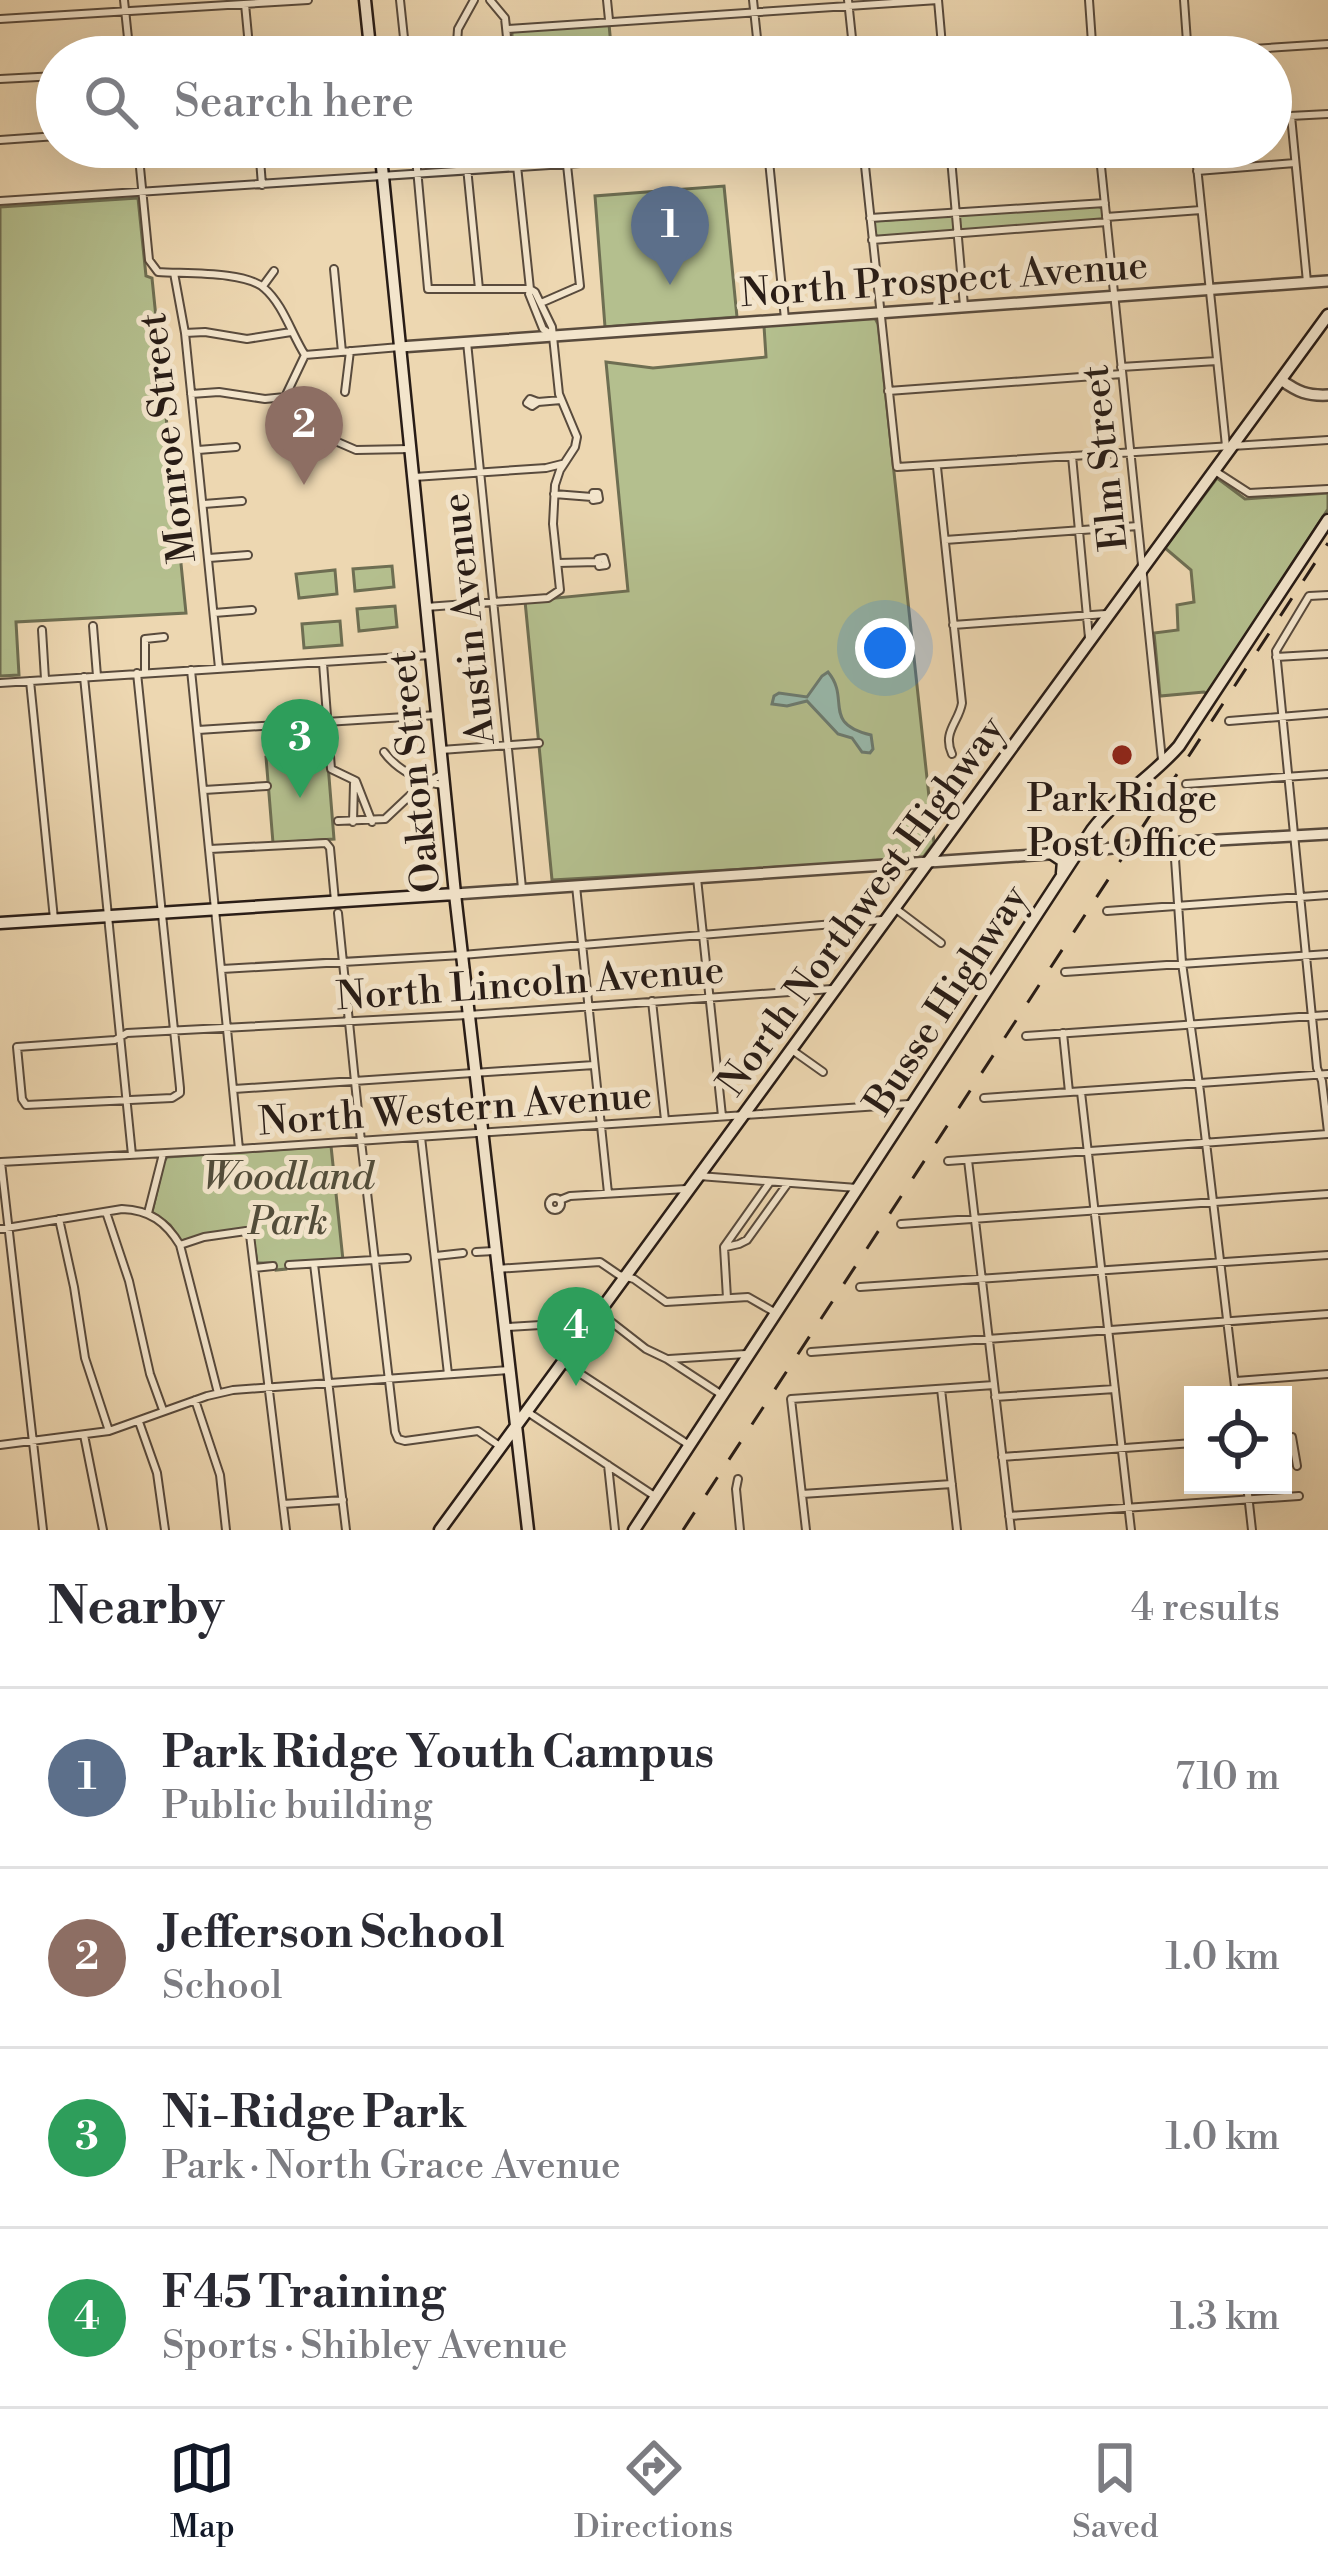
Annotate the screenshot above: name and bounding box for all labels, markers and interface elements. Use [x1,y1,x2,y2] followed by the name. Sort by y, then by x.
[36,36,1292,168] search box
[78,69,144,135] icon: search
[174,74,414,131] text: Search here
[631,186,709,285] pin: 1
[739,242,1150,319] street label: North Prospect Avenue
[129,310,208,566] street label: Monroe Street
[1071,362,1140,553] street label: Elm Street
[265,386,343,485] pin: 2
[432,491,507,748] street label: Austin Avenue
[855,618,915,678] your location
[378,648,453,895] street label: Oakton Street
[261,699,339,798] pin: 3
[708,706,1017,1106] street label: North Northwest Highway
[1109,742,1135,768] marker: Park Ridge Post Office
[1027,775,1217,869] place label: Park Ridge Post Office
[854,875,1040,1125] street label: Busse Highway
[335,946,726,1022] street label: North Lincoln Avenue
[257,1071,654,1148] street label: North Western Avenue
[202,1153,376,1247] park label: Woodland Park
[537,1287,615,1386] pin: 4
[1184,1386,1292,1494] map controls
[1184,1386,1292,1494] button: locate
[48,1576,224,1640] text: Nearby
[1131,1584,1280,1633] text: 4 results
[162,1725,714,1782] text: Park Ridge Youth Campus
[78,1753,96,1802] text: 1
[1175,1753,1280,1802] text: 710 m
[162,1782,433,1831] text: Public building
[162,1905,505,1962] text: Jefferson School
[75,1933,99,1982] text: 2
[1165,1933,1280,1982] text: 1.0 km
[162,1962,282,2011] text: School
[162,2085,466,2142] text: Ni-Ridge Park
[75,2113,99,2162] text: 3
[1165,2113,1280,2162] text: 1.0 km
[162,2142,621,2191] text: Park · North Grace Avenue
[162,2265,445,2322] text: F45 Training
[74,2293,100,2342] text: 4
[1170,2293,1280,2342] text: 1.3 km
[162,2322,568,2371] text: Sports · Shibley Avenue
[169,2435,235,2548] tab: Map
[574,2435,733,2548] tab: Directions
[1072,2435,1159,2548] tab: Saved

